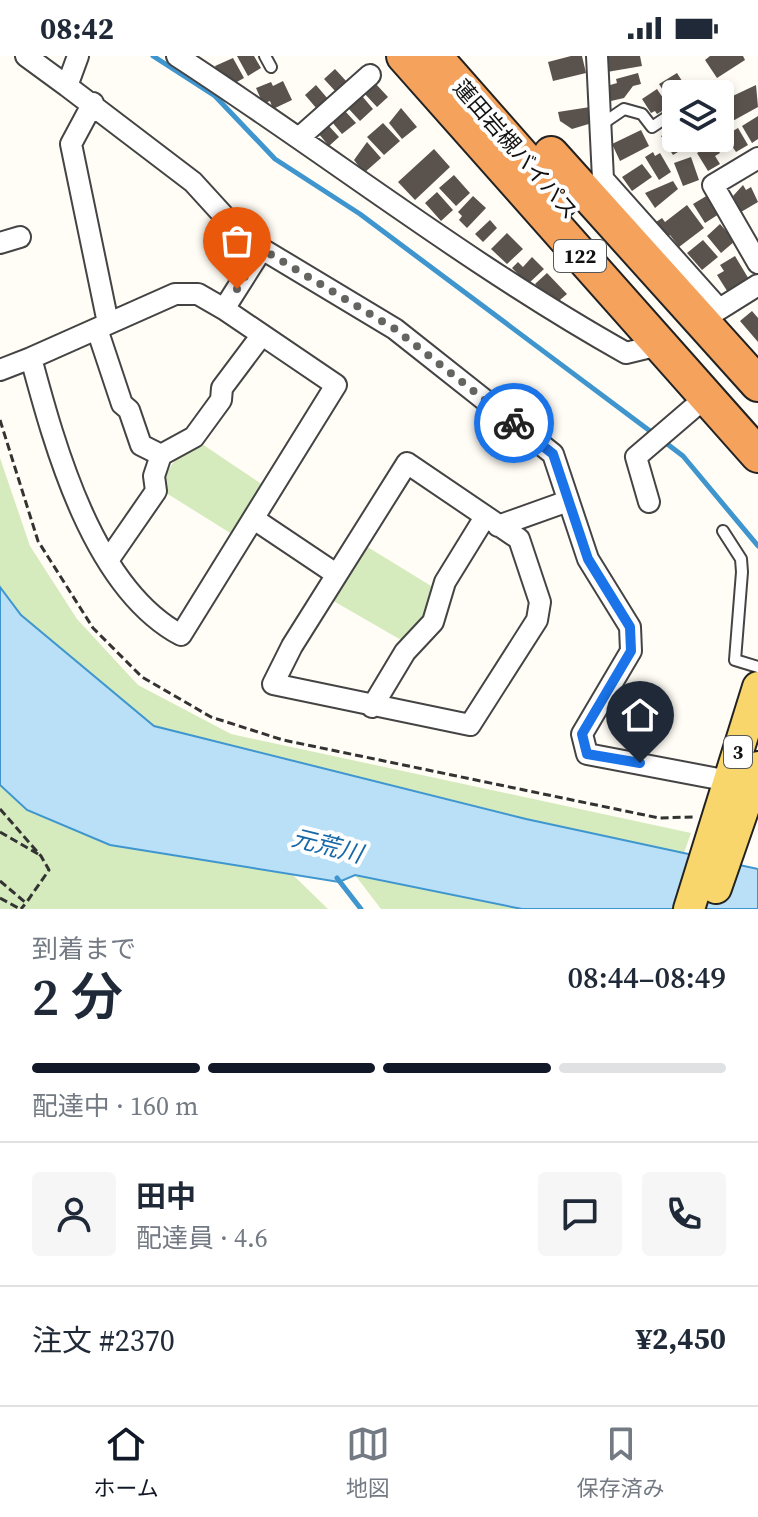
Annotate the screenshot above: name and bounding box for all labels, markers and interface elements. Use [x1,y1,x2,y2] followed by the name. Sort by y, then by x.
[40,8,114,49] text: 08:42
[447,73,585,225] street label: 蓮田岩槻バイパス
[662,80,734,152] map controls
[662,80,734,152] button: layers
[203,207,271,289] pin
[215,219,259,263] icon: bag
[554,240,606,272] road number: 122
[474,383,554,463] courier
[492,401,536,445] icon: bike
[606,681,674,763] pin
[618,693,662,737] icon: home
[724,736,752,768] road number: 3
[288,821,369,871] water label: 元荒川
[32,931,136,967] text: 到着まで
[567,957,726,998] text: 08:44–08:49
[32,961,123,1032] text: 2 分
[32,1088,198,1124] text: 配達中 · 160 m
[32,1172,116,1256] button: person
[538,1172,622,1256] button: chat
[642,1172,726,1256] button: phone
[136,1176,196,1217] text: 田中
[136,1220,268,1256] text: 配達員 · 4.6
[636,1318,726,1359] text: ¥2,450
[32,1320,175,1361] text: 注文 #2370
[93,1422,159,1503] tab: ホーム
[346,1422,390,1503] tab: 地図
[577,1422,665,1503] tab: 保存済み

